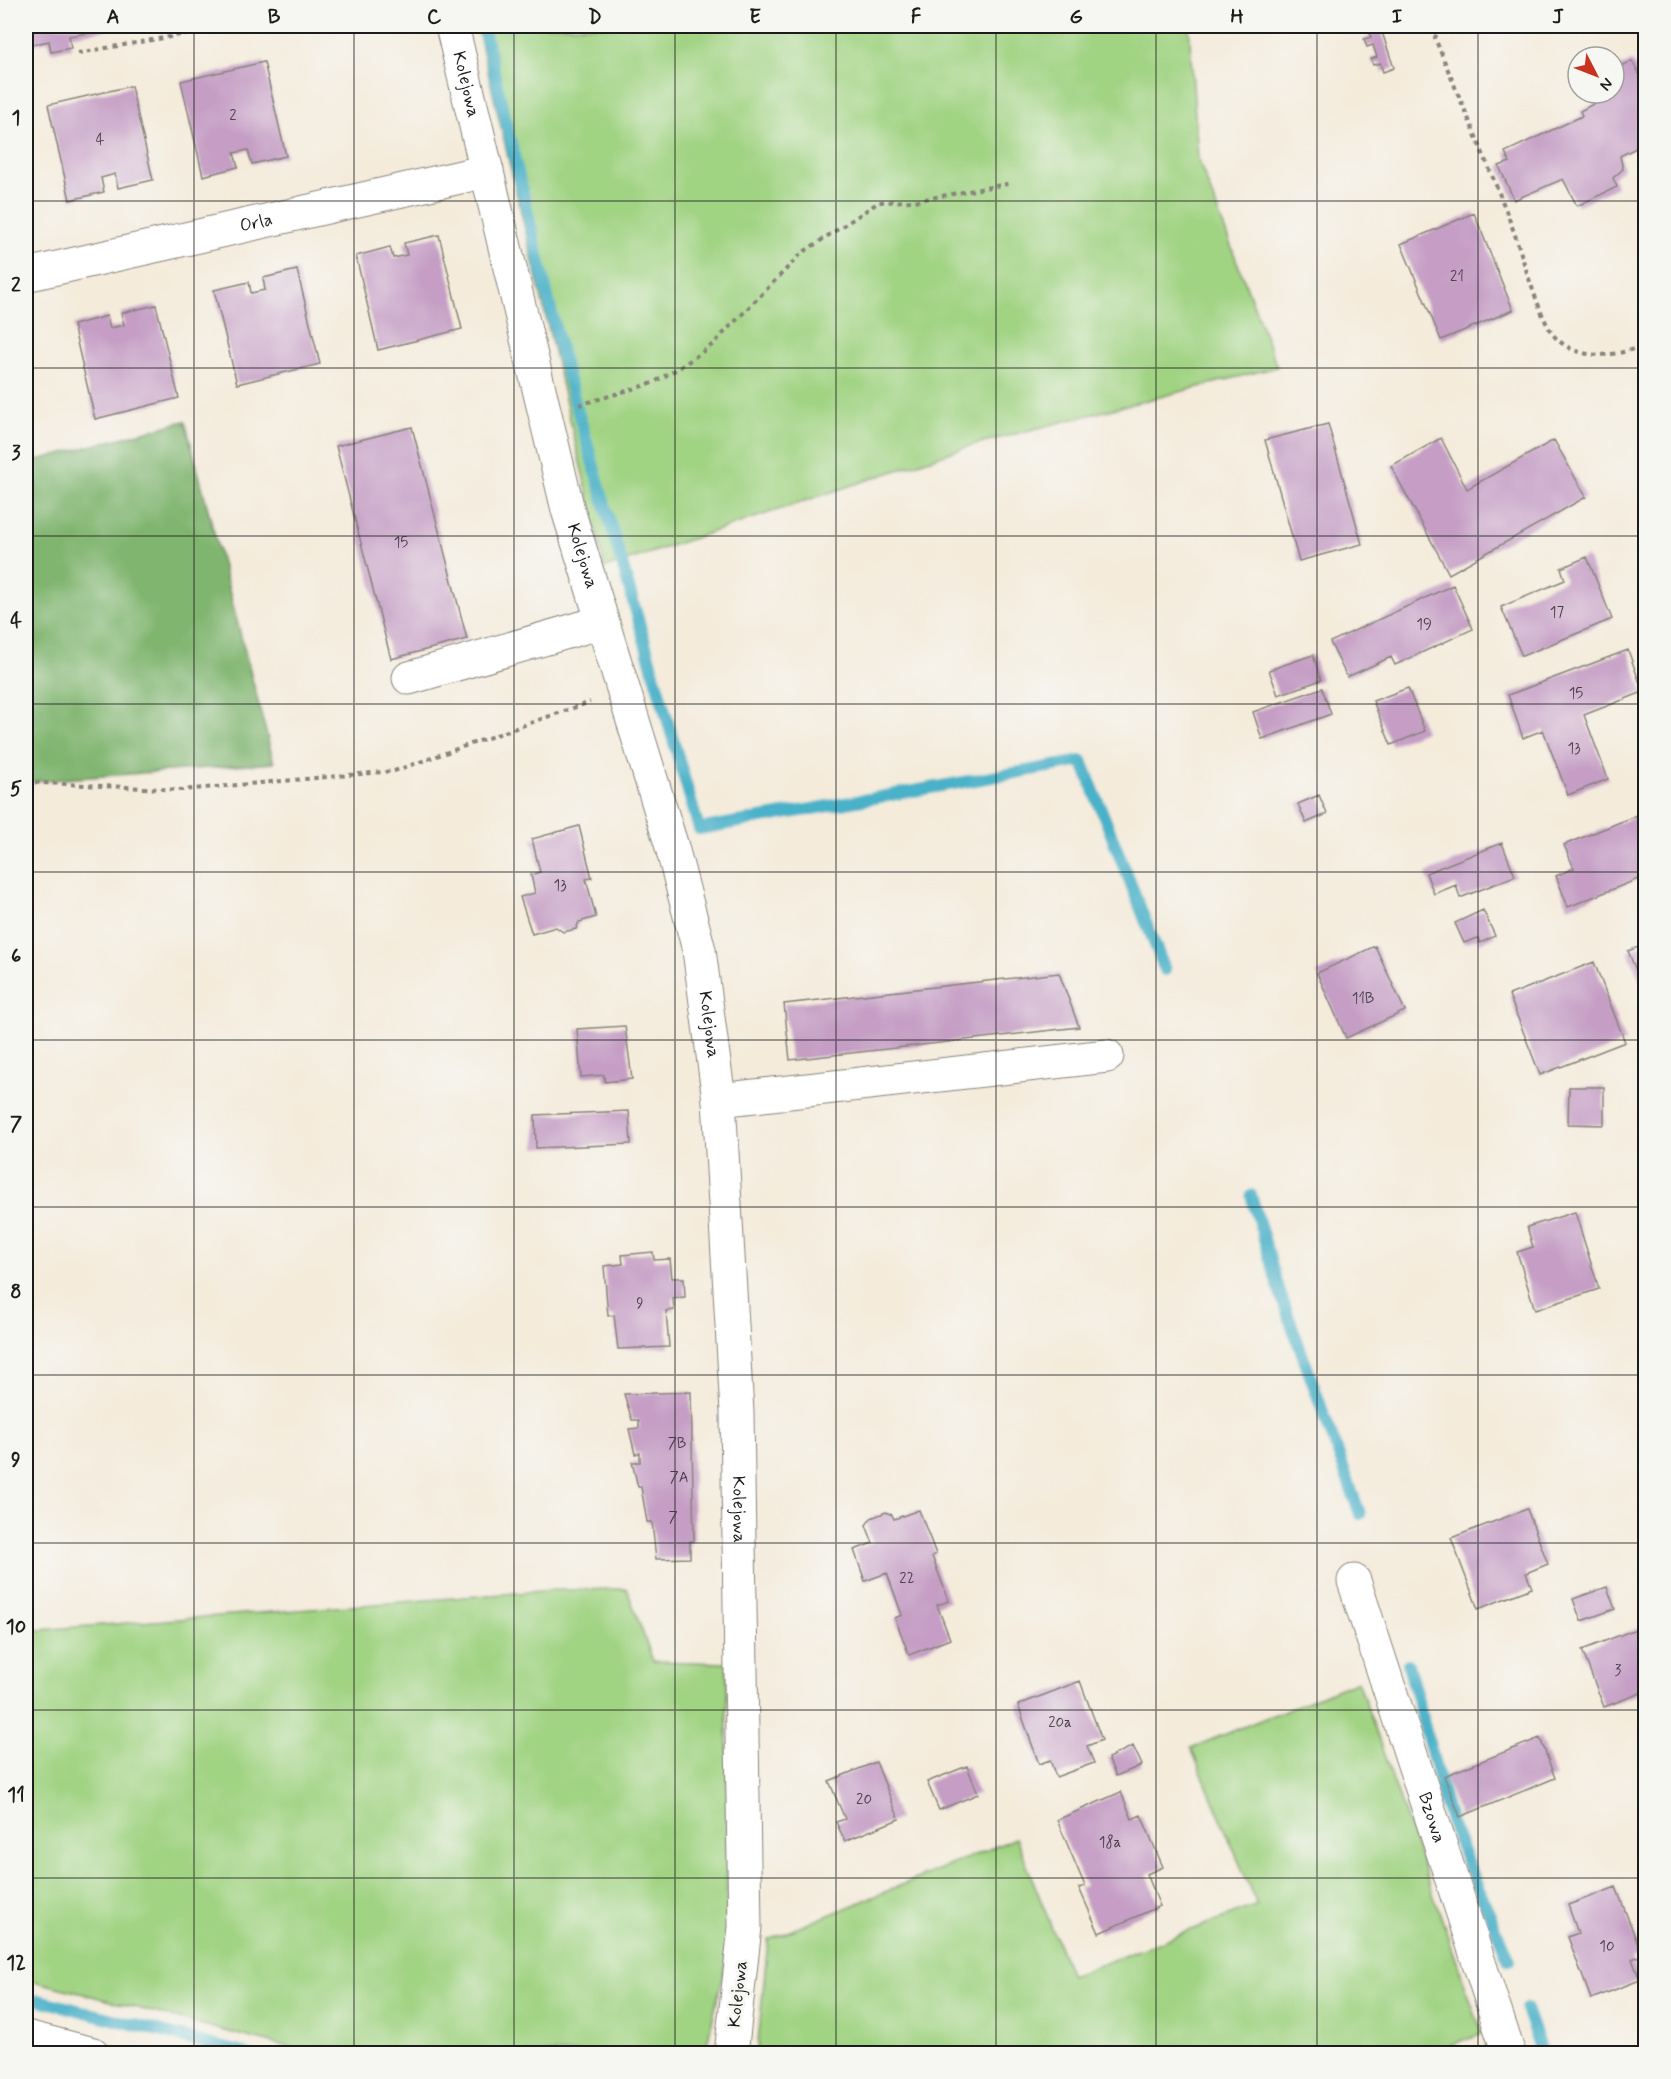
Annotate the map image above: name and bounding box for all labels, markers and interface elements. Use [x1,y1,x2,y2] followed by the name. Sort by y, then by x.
[106,4,120,31] text: A
[268,4,281,31] text: B
[427,4,442,31] text: C
[588,4,602,31] text: D
[749,4,761,31] text: E
[911,4,922,31] text: F
[1069,4,1083,31] text: G
[1230,4,1244,31] text: H
[1392,4,1402,31] text: I
[1552,4,1564,31] text: J
[1566,45,1626,105] north arrow
[446,49,485,120] street label: Kolejowa
[1595,73,1617,95] text: N
[12,105,20,132] text: 1
[229,106,237,126] house number: 2
[96,130,105,150] house number: 4
[237,208,275,238] street label: Orla
[1450,267,1464,287] house number: 21
[11,272,21,299] text: 2
[11,440,21,467] text: 3
[561,520,604,592] street label: Kolejowa
[394,533,408,553] house number: 15
[1550,603,1565,623] house number: 17
[10,608,22,635] text: 4
[1416,615,1432,635] house number: 19
[1569,684,1583,704] house number: 15
[1567,739,1581,759] house number: 13
[10,776,22,803] text: 5
[553,876,567,896] house number: 13
[11,943,21,970] text: 6
[1352,989,1374,1009] house number: 11B
[693,990,725,1059] street label: Kolejowa
[10,1111,22,1138] text: 7
[10,1279,22,1306] text: 8
[636,1294,644,1314] house number: 9
[668,1434,686,1454] house number: 7B
[11,1447,21,1474] text: 9
[670,1468,688,1488] house number: 7A
[726,1475,751,1543] street label: Kolejowa
[668,1508,678,1528] house number: 7
[899,1569,915,1589] house number: 22
[6,1614,26,1641] text: 10
[1615,1661,1622,1681] house number: 3
[1048,1713,1072,1733] house number: 20a
[7,1782,25,1809] text: 11
[1412,1789,1451,1846] street label: Bzowa
[856,1790,872,1810] house number: 20
[1099,1833,1122,1853] house number: 18a
[1599,1937,1615,1957] house number: 10
[6,1950,26,1977] text: 12
[723,1959,753,2029] street label: Kolejowa

